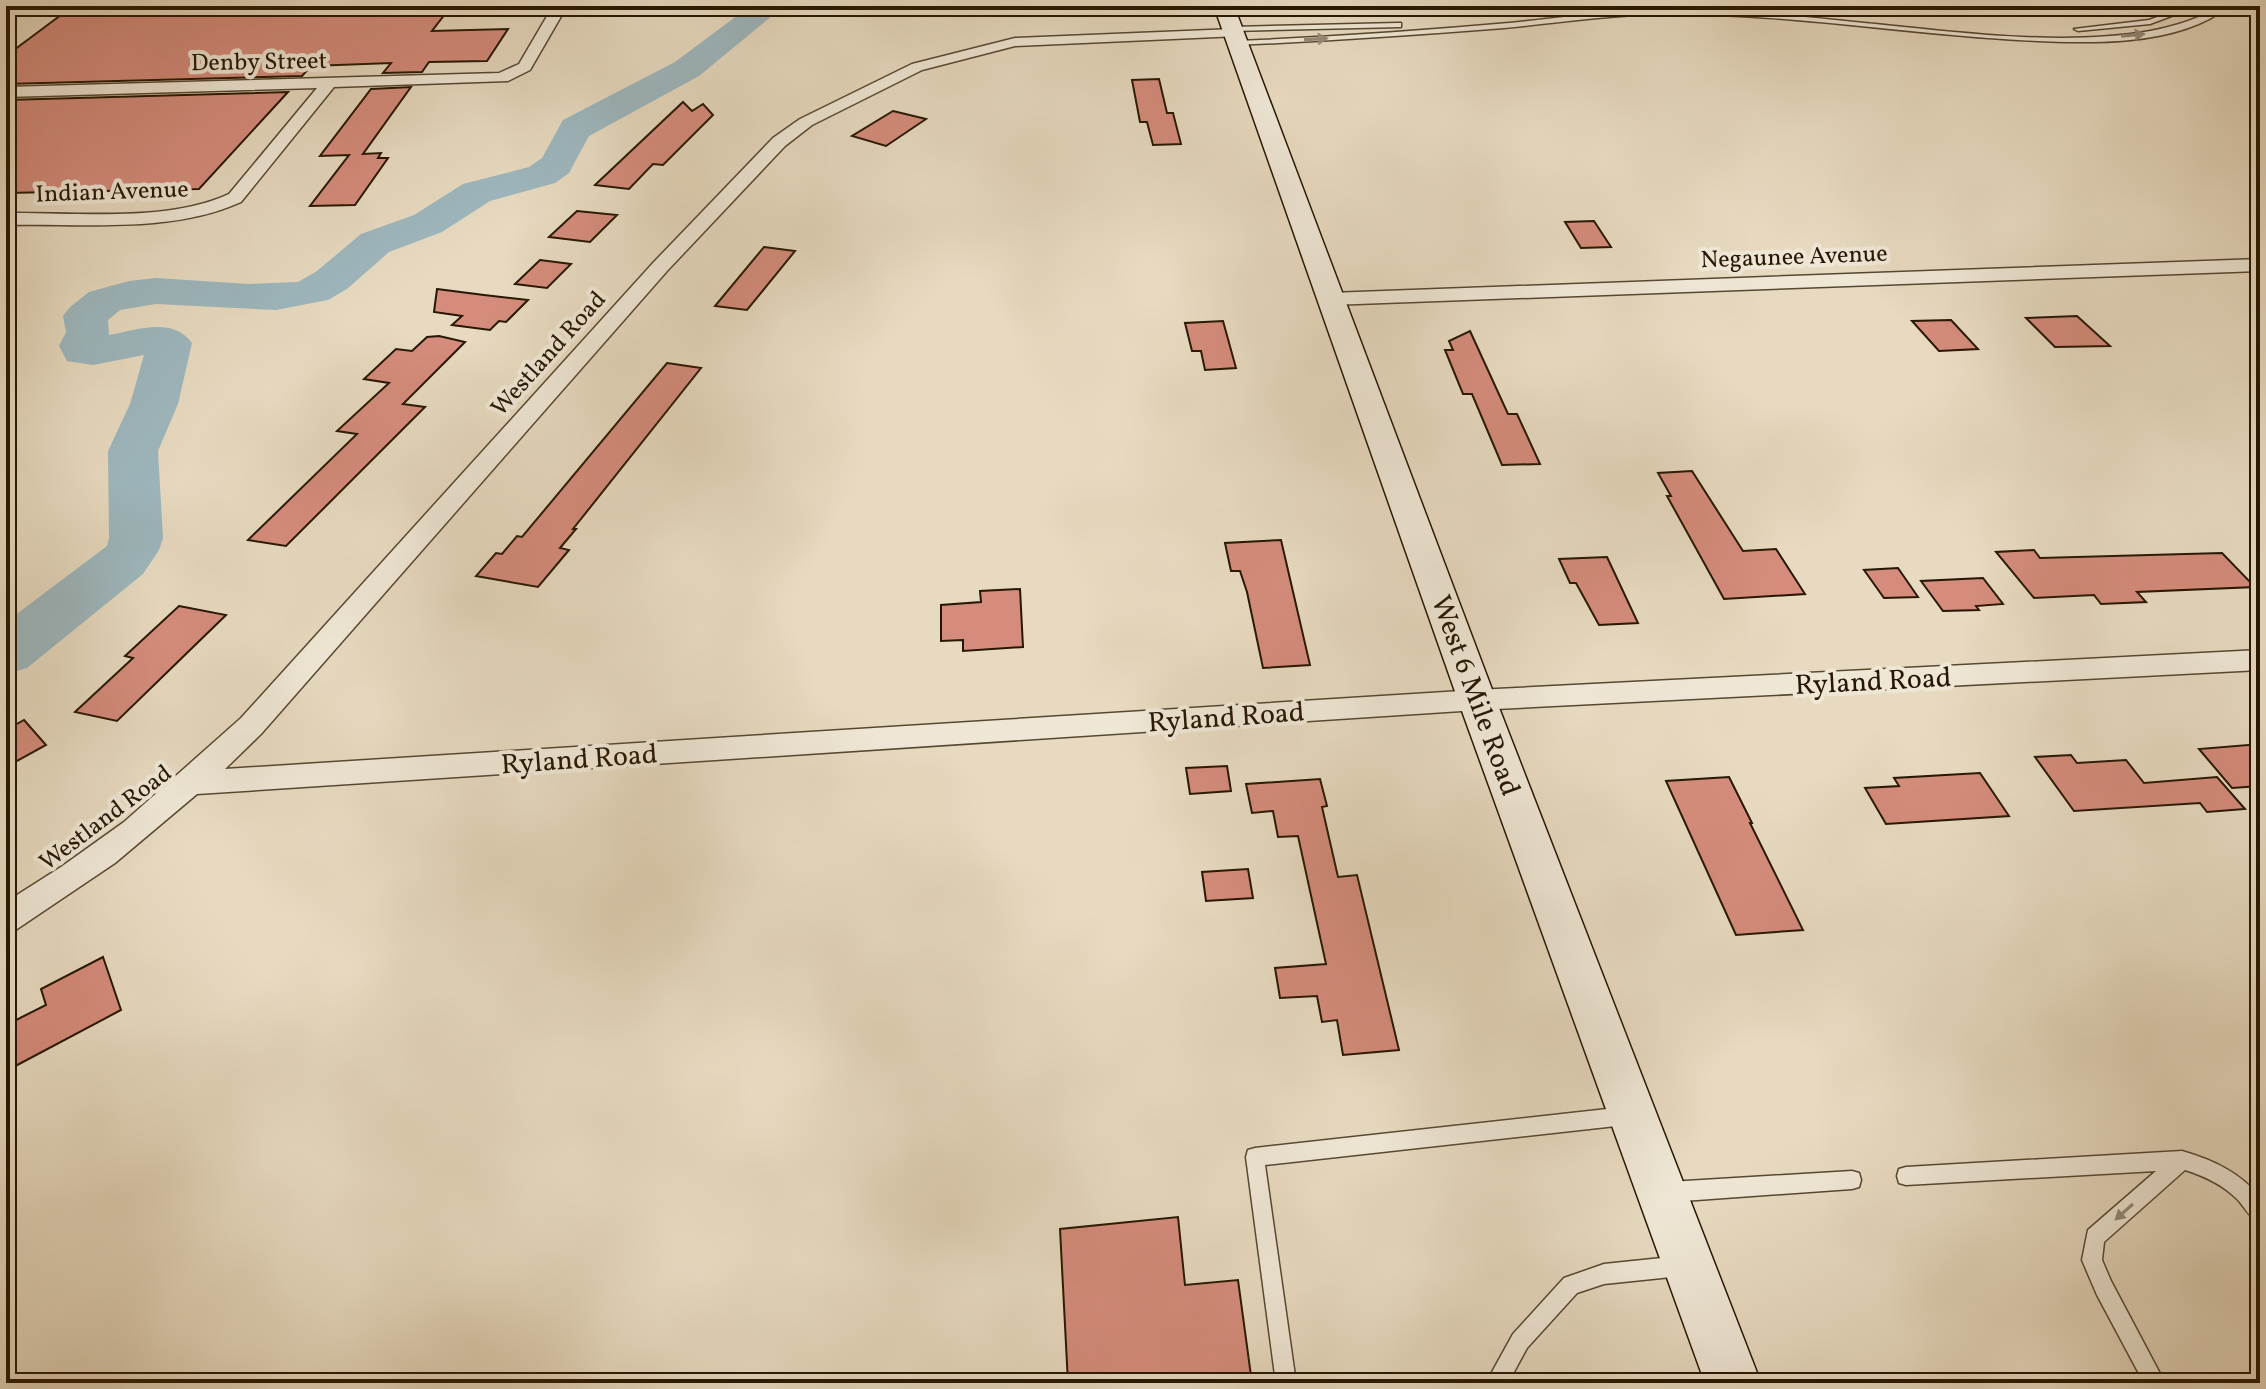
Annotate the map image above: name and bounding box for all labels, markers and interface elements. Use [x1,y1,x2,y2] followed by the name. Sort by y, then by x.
[2121,28,2146,41] one-way arrow
[1303,32,1328,45] one-way arrow
[191,45,327,81] street label: Denby Street
[35,173,189,213] street label: Indian Avenue
[1700,238,1888,278] street label: Negaunee Avenue
[484,284,615,425] street label: Westland Road
[1420,590,1529,802] street label: West 6 Mile Road
[1794,659,1952,706] street label: Ryland Road
[1147,694,1306,743] street label: Ryland Road
[500,736,659,785] street label: Ryland Road
[33,757,180,880] street label: Westland Road
[2114,1202,2133,1220] one-way arrow

